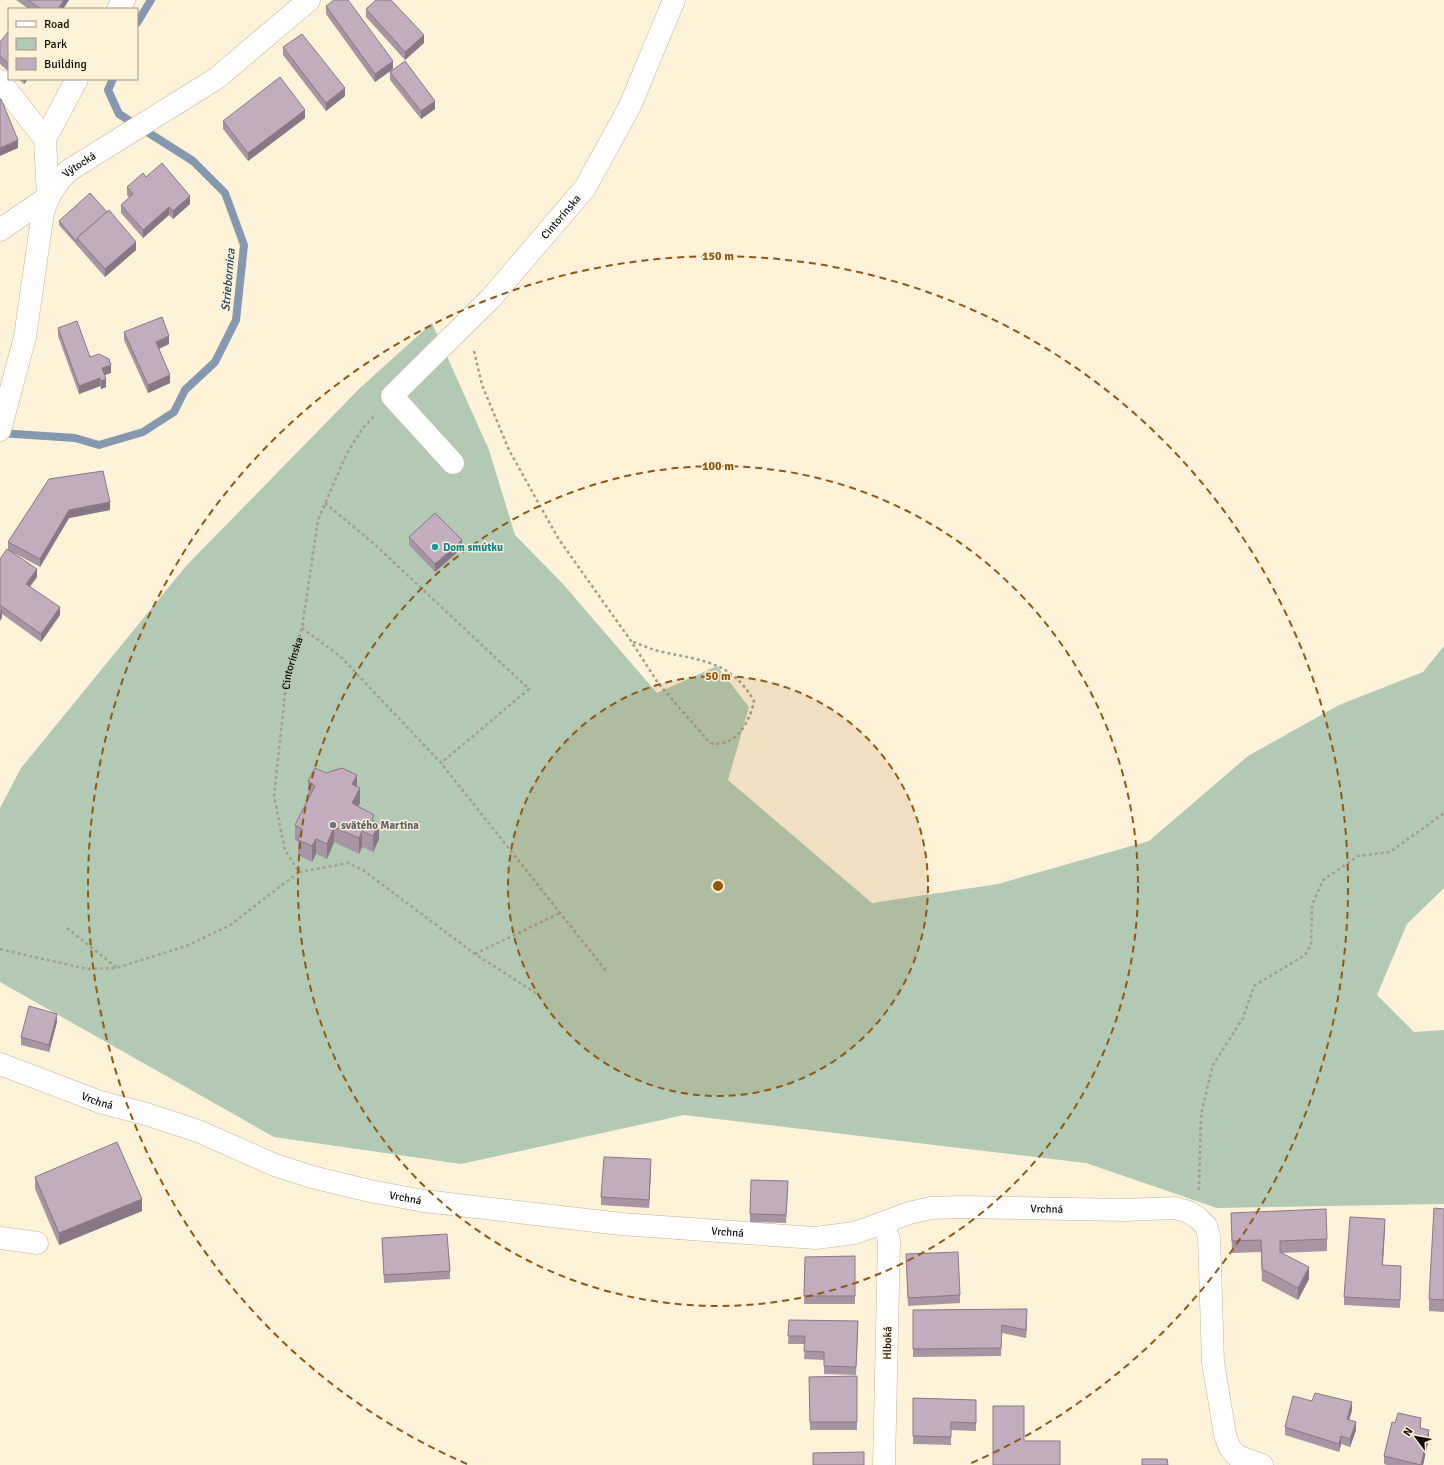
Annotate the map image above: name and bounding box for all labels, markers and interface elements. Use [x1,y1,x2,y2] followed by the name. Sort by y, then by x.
[8,8,138,80] legend
[44,17,70,32] text: Road
[44,37,67,52] text: Park
[44,57,87,72] text: Building
[60,149,99,180] street label: Výtocká
[538,192,584,242] street label: Cintorínska
[218,247,239,312] water label: Striebornica
[702,249,734,264] text: 150 m
[702,459,734,474] text: 100 m
[443,541,503,554] place label: Dom smútku
[430,542,440,552] marker: Dom smútku
[279,635,306,690] street label: Cintorínska
[705,669,731,684] text: 50 m
[341,819,419,832] place label: svätého Martina
[328,820,338,830] marker: svätého Martina
[711,879,725,893] centre of rings
[79,1090,115,1112] street label: Vrchná
[388,1189,423,1207] street label: Vrchná
[1030,1202,1064,1216] street label: Vrchná
[711,1225,745,1240] street label: Vrchná
[881,1326,894,1360] street label: Hlboká
[1396,1417,1436,1457] north arrow
[1400,1425,1415,1439] text: N

